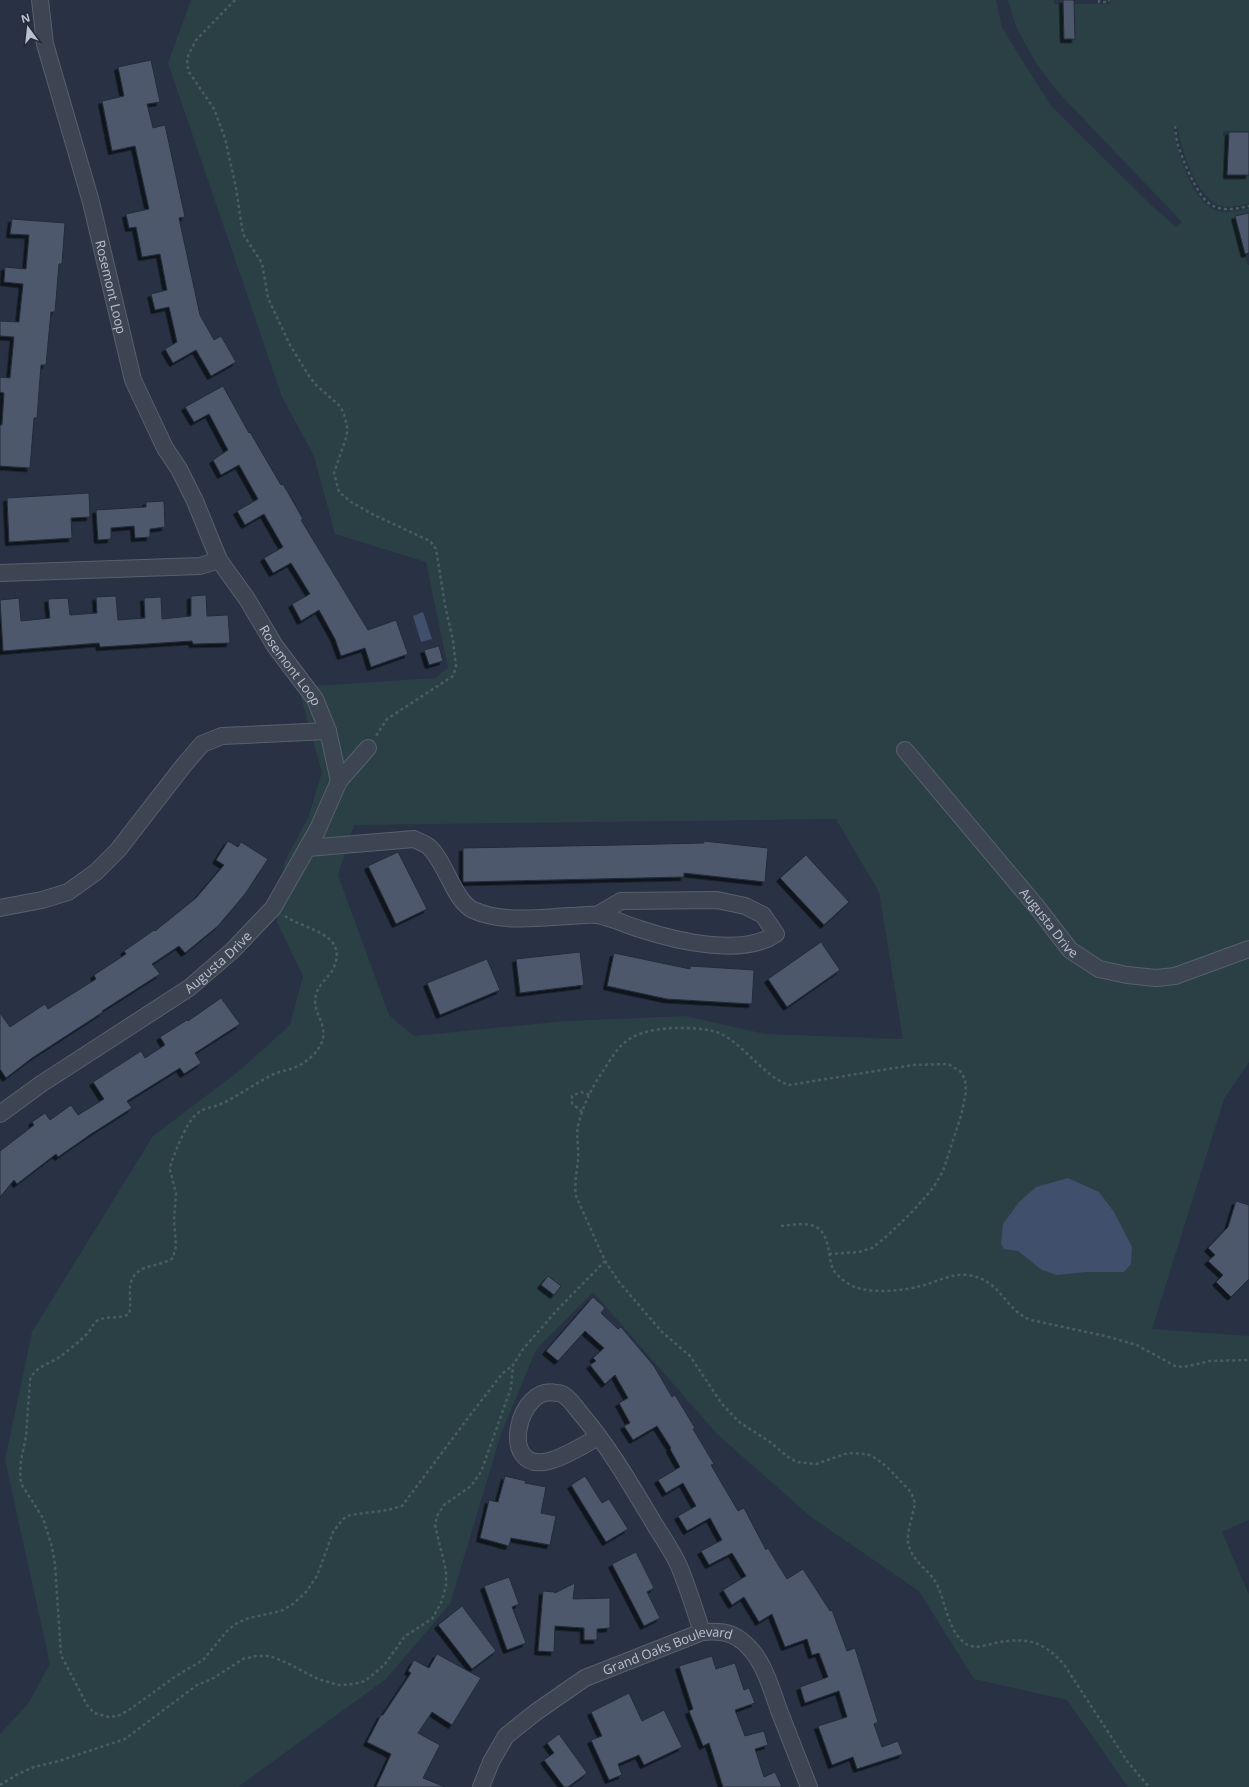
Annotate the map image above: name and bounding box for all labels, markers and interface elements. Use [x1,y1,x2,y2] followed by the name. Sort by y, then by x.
[8,8,48,48] north arrow
[19,9,32,26] text: N
[91,238,131,335] street label: Rosemont Loop
[255,621,326,708] street label: Rosemont Loop
[1016,884,1082,962] street label: Augusta Drive
[180,927,255,997] street label: Augusta Drive
[600,1623,735,1679] street label: Grand Oaks Boulevard

